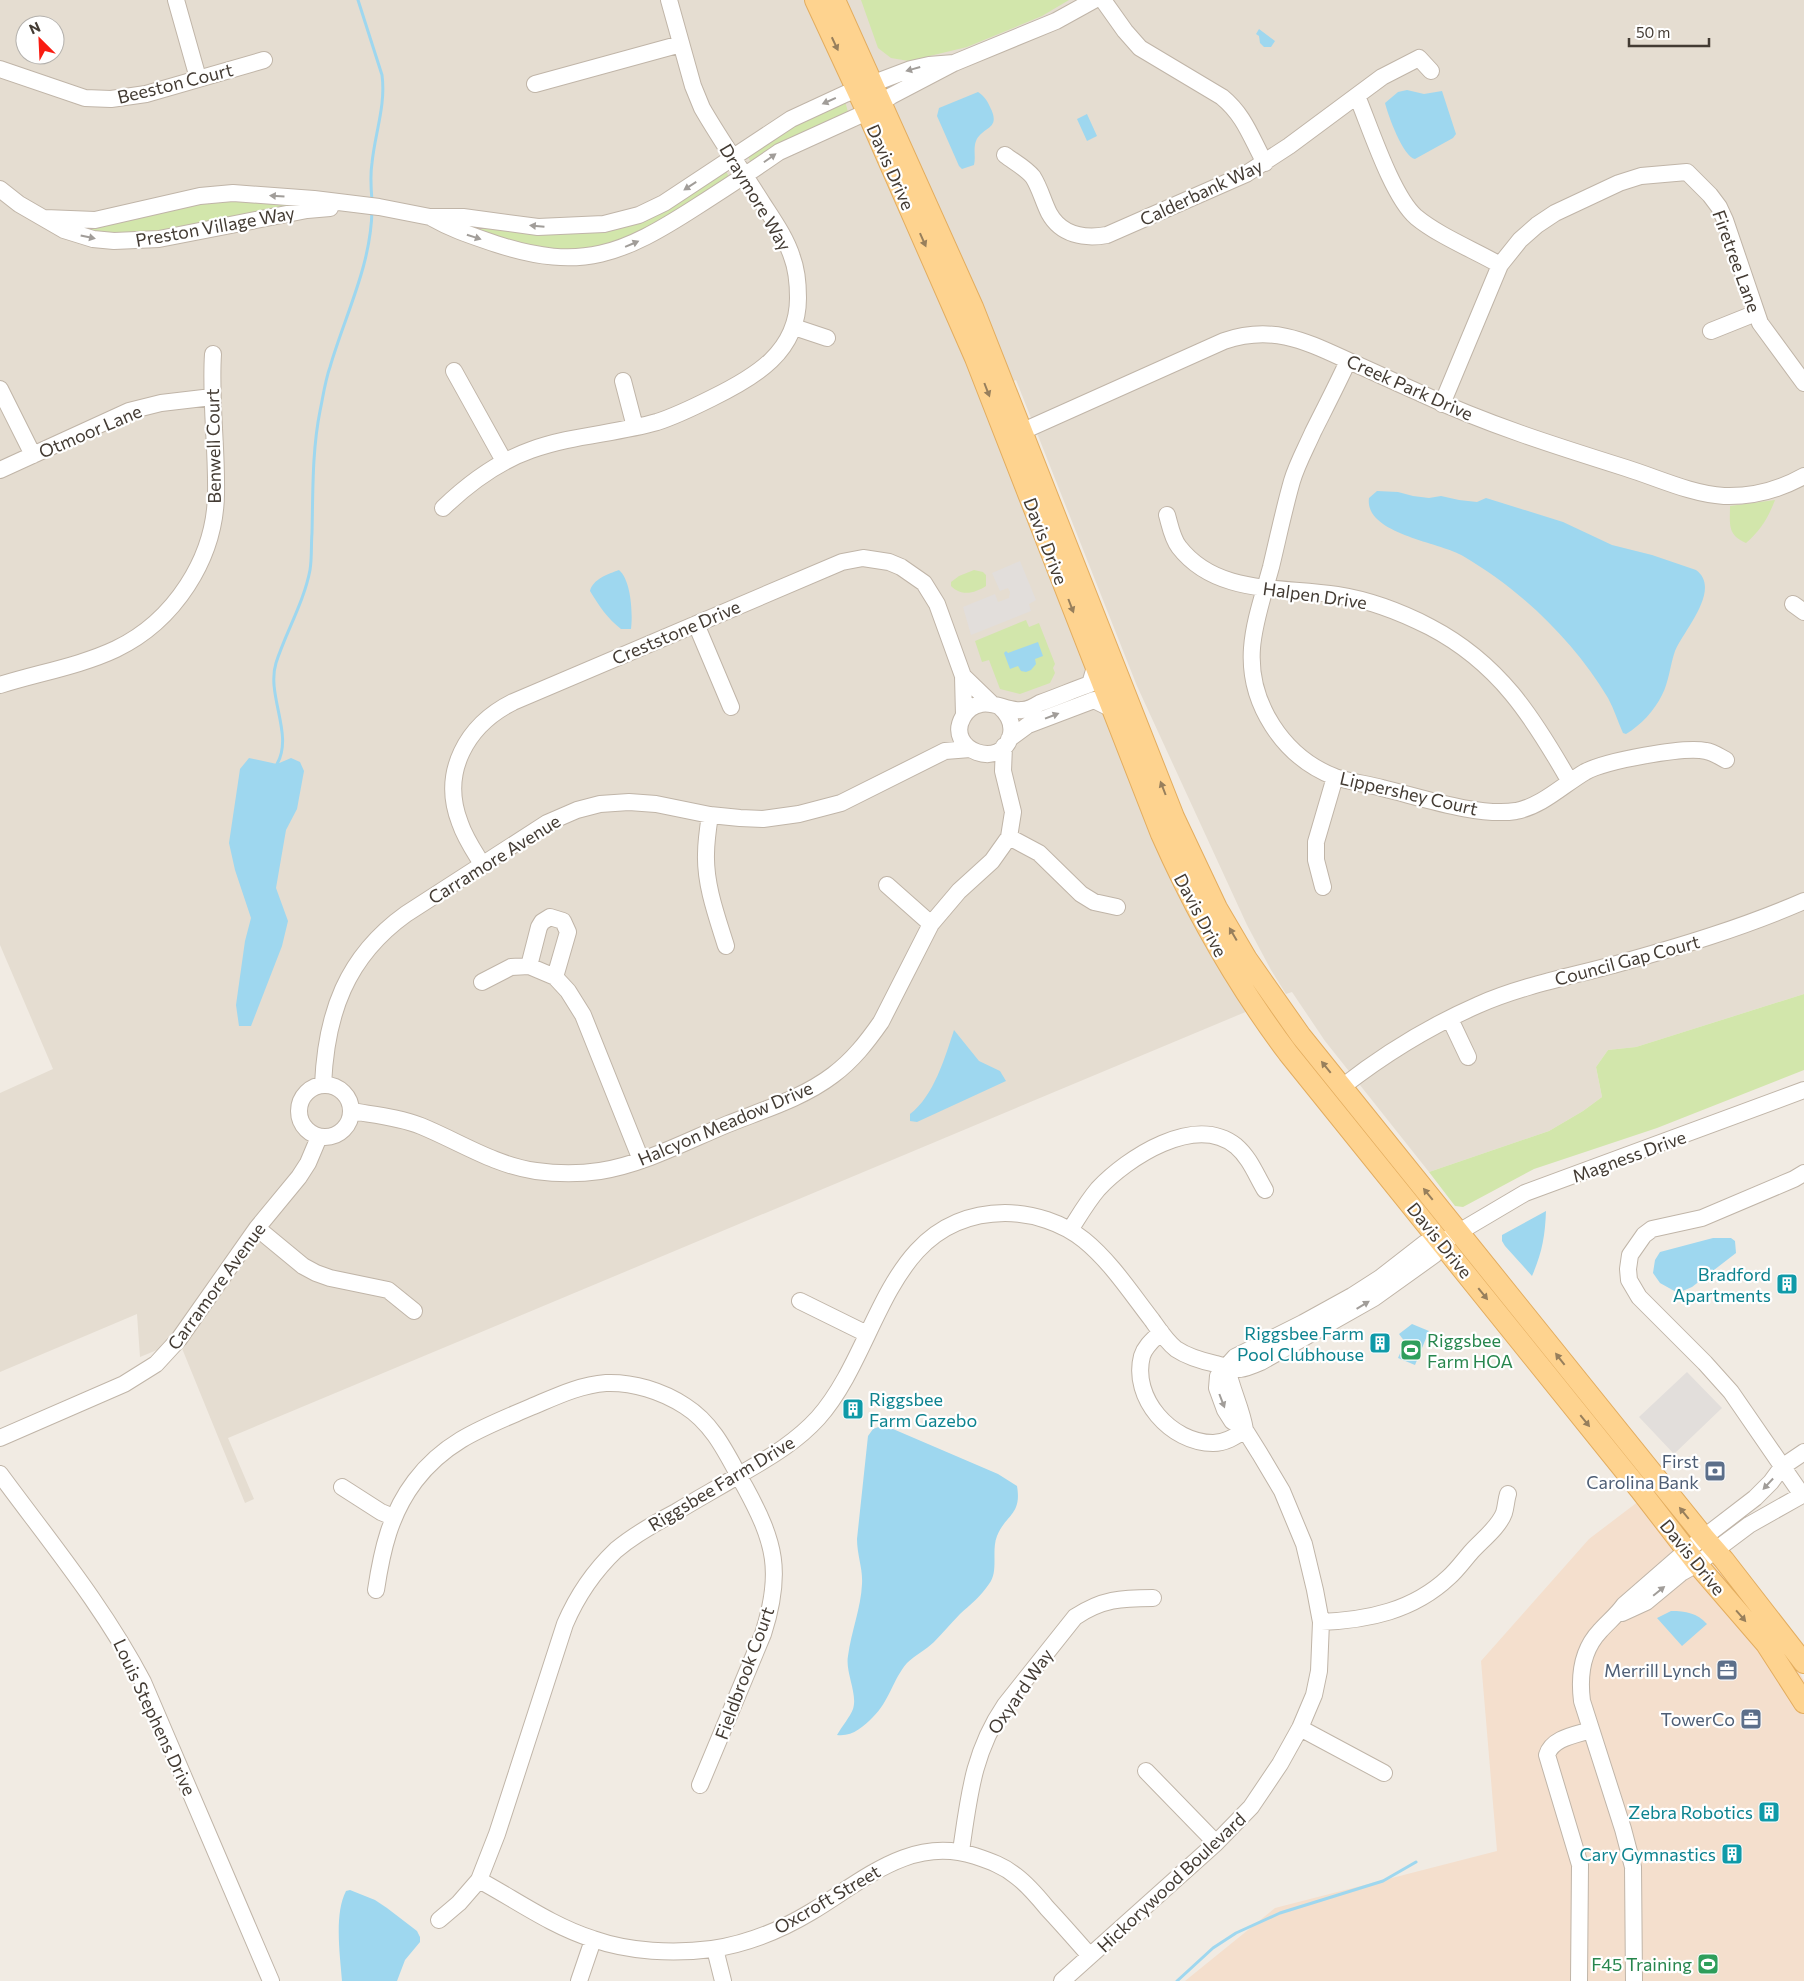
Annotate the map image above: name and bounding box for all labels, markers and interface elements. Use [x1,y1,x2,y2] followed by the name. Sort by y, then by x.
[15,15,65,65] north arrow
[1629,15,1709,47] scale bar
[26,18,43,38] text: N
[1636,23,1670,41] text: 50 m
[832,37,840,51] one-way arrow
[115,58,235,108] street label: Beeston Court
[905,65,920,73] one-way arrow
[822,97,836,105] one-way arrow
[862,121,920,213] street label: Davis Drive
[715,139,797,255] street label: Draymore Way
[763,153,777,163] one-way arrow
[1136,154,1266,230] street label: Calderbank Way
[684,181,697,190] one-way arrow
[269,191,285,199] one-way arrow
[134,201,296,251] street label: Preston Village Way
[1708,207,1766,315] street label: Firetree Lane
[529,222,545,230] one-way arrow
[81,233,96,241] one-way arrow
[920,233,928,247] one-way arrow
[467,234,482,241] one-way arrow
[625,240,639,248] one-way arrow
[1343,349,1477,425] street label: Creek Park Drive
[983,383,991,398] one-way arrow
[201,388,225,504] street label: Benwell Court
[35,399,145,463] street label: Otmoor Lane
[1019,494,1073,588] street label: Davis Drive
[1262,577,1368,613] street label: Halpen Drive
[609,595,743,669] street label: Creststone Drive
[1068,599,1076,614] one-way arrow
[1045,712,1060,720] one-way arrow
[1338,766,1480,820] street label: Lippershey Court
[1159,780,1166,795] one-way arrow
[424,809,564,909] street label: Carramore Avenue
[1170,869,1232,961] street label: Davis Drive
[1228,928,1237,941] one-way arrow
[1552,930,1702,990] street label: Council Gap Court
[1320,1061,1331,1074] one-way arrow
[634,1076,816,1170] street label: Halcyon Meadow Drive
[1569,1125,1689,1187] street label: Magness Drive
[1422,1188,1433,1201] one-way arrow
[1403,1198,1477,1282] street label: Davis Drive
[163,1218,269,1354] street label: Carramore Avenue
[1673,1263,1771,1306] place label: Bradford Apartments
[1775,1272,1799,1296] building icon: Bradford Apartments
[1478,1287,1489,1300] one-way arrow
[1357,1300,1370,1309] one-way arrow
[1237,1322,1364,1365] place label: Riggsbee Farm Pool Clubhouse
[1427,1329,1513,1372] place label: Riggsbee Farm HOA
[1368,1331,1392,1355] building icon: Riggsbee Farm Pool Clubhouse
[1399,1338,1423,1362] sports icon: Riggsbee Farm HOA
[1555,1352,1565,1366] one-way arrow
[869,1388,977,1431] place label: Riggsbee Farm Gazebo
[1218,1394,1226,1409] one-way arrow
[841,1397,865,1421] building icon: Riggsbee Farm Gazebo
[1579,1414,1590,1427] one-way arrow
[644,1431,798,1535] street label: Riggsbee Farm Drive
[1586,1450,1699,1493] place label: First Carolina Bank
[1703,1459,1727,1483] bank icon: First Carolina Bank
[1762,1478,1774,1490] one-way arrow
[1679,1507,1690,1520] one-way arrow
[1656,1515,1730,1599] street label: Davis Drive
[1653,1586,1666,1597] one-way arrow
[710,1604,778,1742] street label: Fieldbrook Court
[1736,1609,1747,1622] one-way arrow
[109,1635,201,1799] street label: Louis Stephens Drive
[983,1644,1057,1738] street label: Oxyard Way
[1715,1658,1739,1682] office icon: Merrill Lynch
[1604,1659,1711,1681] place label: Merrill Lynch
[1739,1707,1763,1731] office icon: TowerCo
[1661,1708,1735,1730] place label: TowerCo
[1757,1800,1781,1824] building icon: Zebra Robotics
[1628,1801,1753,1823] place label: Zebra Robotics
[1092,1807,1250,1957] street label: Hickorywood Boulevard
[1720,1842,1744,1866] building icon: Cary Gymnastics
[1580,1843,1716,1865] place label: Cary Gymnastics
[770,1860,884,1938] street label: Oxcroft Street
[1696,1952,1720,1976] sports icon: F45 Training
[1591,1953,1692,1975] place label: F45 Training

